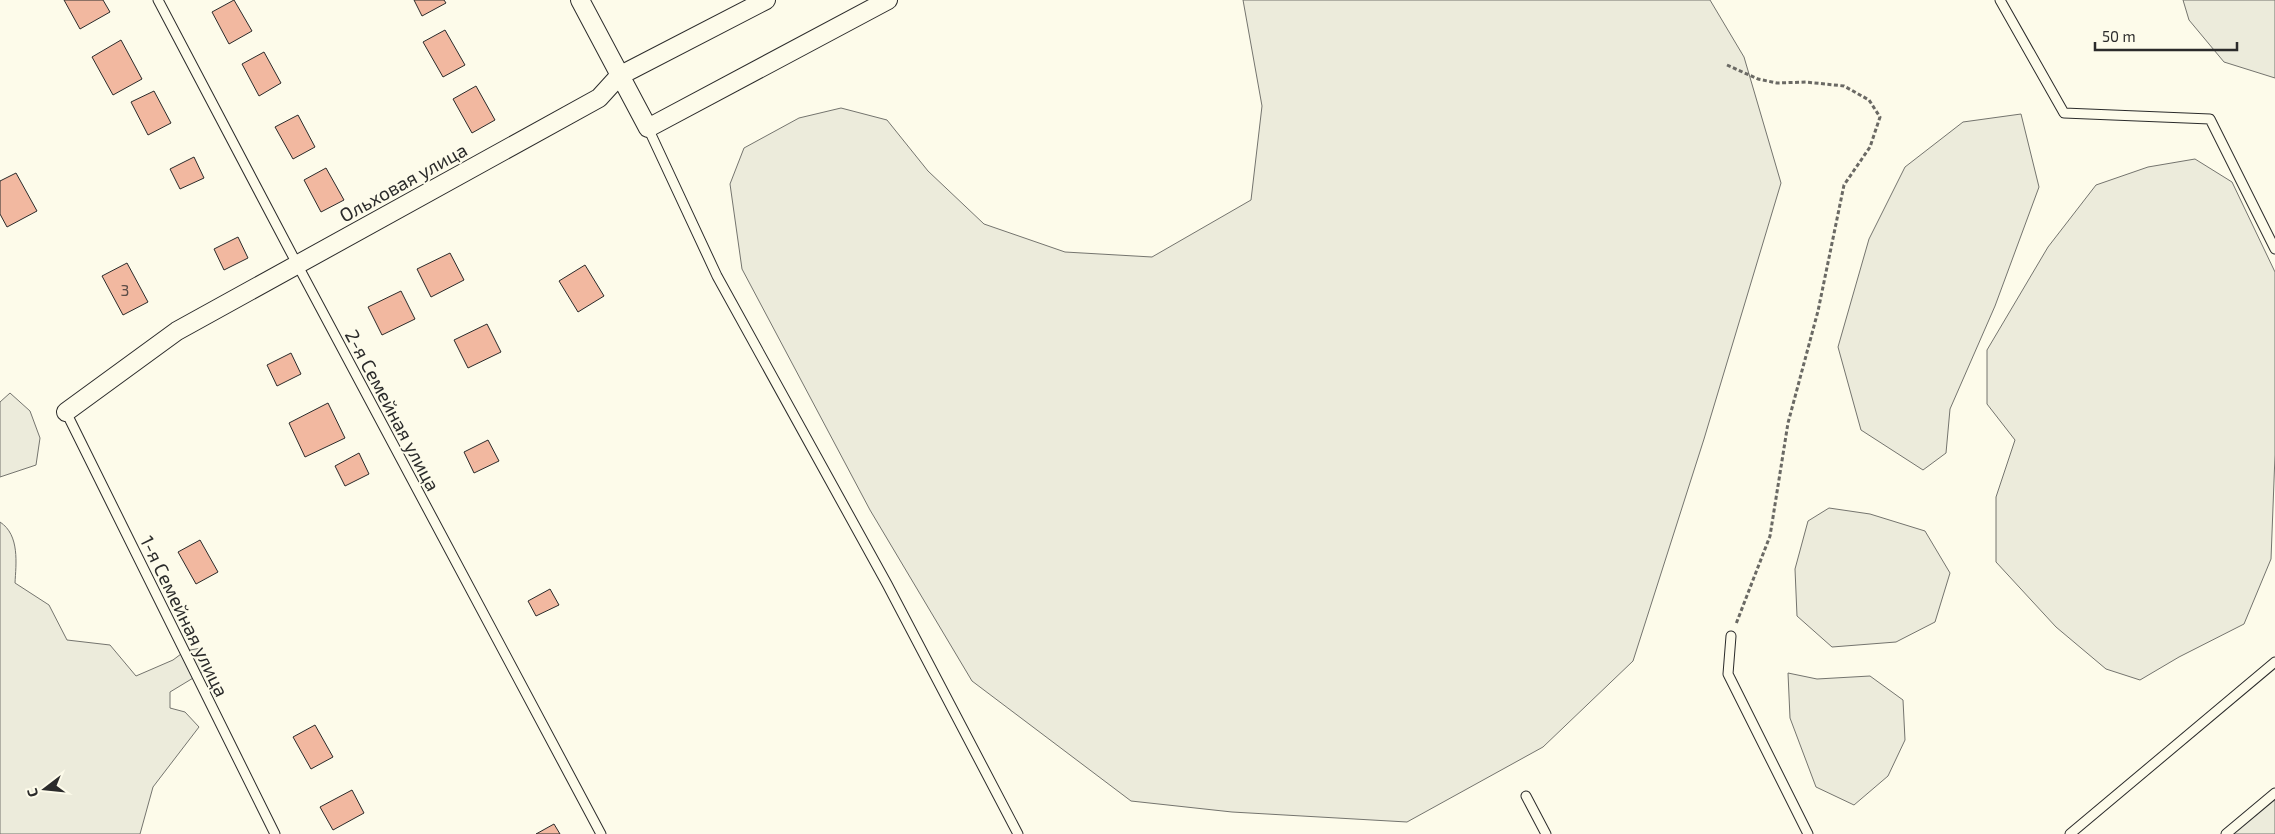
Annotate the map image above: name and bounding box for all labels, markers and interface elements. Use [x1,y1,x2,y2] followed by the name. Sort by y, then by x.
[2095,20,2238,52] scale bar
[2102,27,2136,45] text: 50 m
[335,137,471,227] street label: Ольховая улица
[121,280,129,299] house number: 3
[340,325,445,495] street label: 2-я Семейная улица
[135,532,234,701] street label: 1-я Семейная улица
[20,764,70,814] north arrow
[23,786,41,799] text: С

